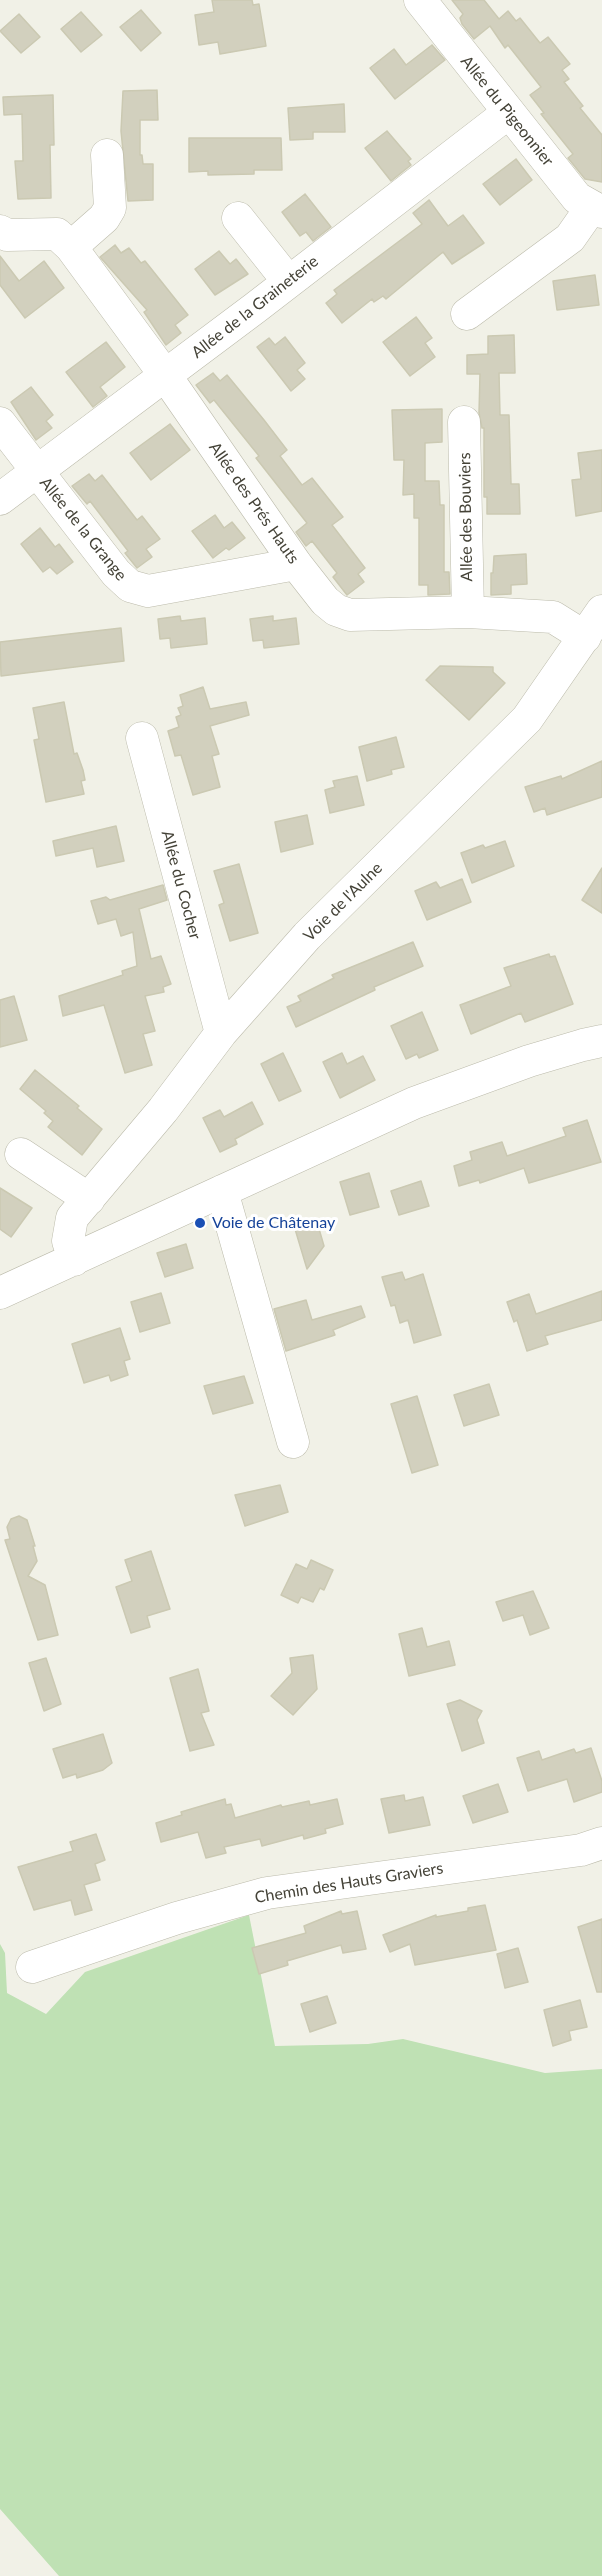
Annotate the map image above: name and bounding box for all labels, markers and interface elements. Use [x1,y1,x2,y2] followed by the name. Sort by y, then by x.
[457,52,557,170] street label: Allée du Pigeonnier
[188,252,322,362] street label: Allée de la Graineterie
[205,439,303,567] street label: Allée des Prés Hauts
[455,452,477,582] street label: Allée des Bouviers
[35,473,131,585] street label: Allée de la Grange
[157,829,205,941] street label: Allée du Cocher
[300,859,386,945] street label: Voie de l'Aulne
[212,1213,335,1233] place label: Voie de Châtenay
[193,1216,207,1230] marker: Voie de Châtenay
[253,1859,445,1907] street label: Chemin des Hauts Graviers

